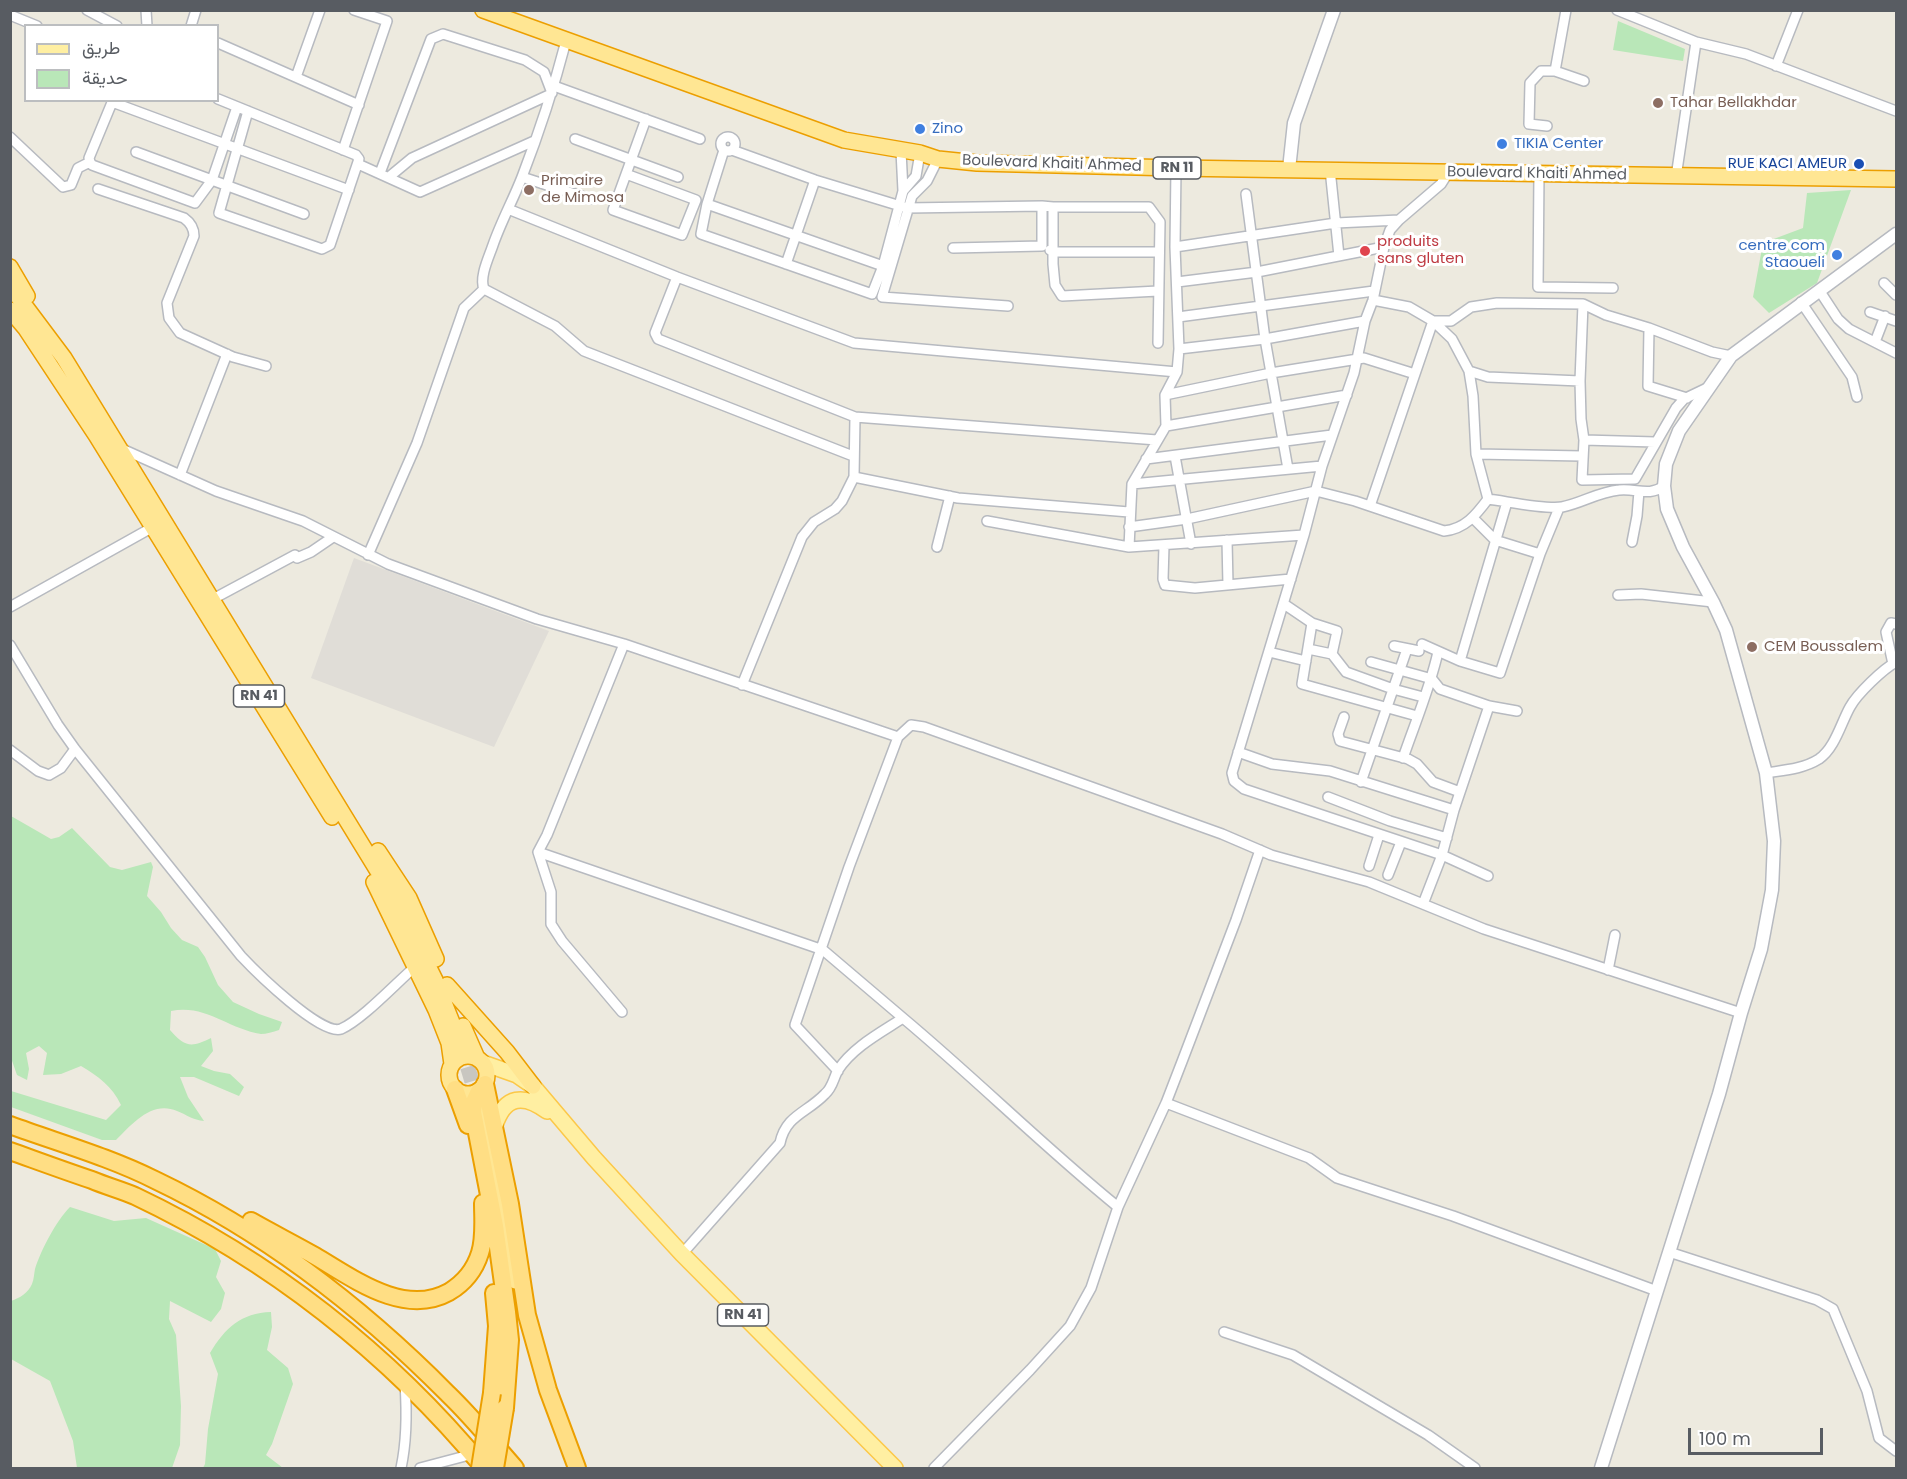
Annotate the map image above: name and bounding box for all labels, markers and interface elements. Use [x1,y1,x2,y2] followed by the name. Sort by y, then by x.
[24,24,219,102] legend
[82,35,120,60] text: طريق
[82,65,128,90] text: حديقة
[1670,94,1797,112] place label: Tahar Bellakhdar
[1651,96,1665,110] marker: Tahar Bellakhdar
[932,120,963,138] place label: Zino
[913,122,927,136] marker: Zino
[1514,135,1603,153] place label: TIKIA Center
[1495,137,1509,151] marker: TIKIA Center
[962,152,1142,176] street label: Boulevard Khaiti Ahmed
[1728,155,1847,173] place label: RUE KACI AMEUR
[1153,157,1201,179] road number: RN 11
[1852,157,1866,171] marker: RUE KACI AMEUR
[1447,163,1627,185] street label: Boulevard Khaiti Ahmed
[541,172,624,207] place label: Primaire de Mimosa
[522,183,536,197] marker: Primaire de Mimosa
[1377,233,1464,268] place label: produits sans gluten
[1738,237,1825,272] place label: centre com Staoueli
[1358,244,1372,258] marker: produits sans gluten
[1830,248,1844,262] marker: centre com Staoueli
[1764,638,1883,656] place label: CEM Boussalem
[1745,640,1759,654] marker: CEM Boussalem
[234,685,284,707] road number: RN 41
[718,1304,768,1326] road number: RN 41
[1691,1416,1826,1454] scale bar
[1699,1426,1751,1451] text: 100 m

